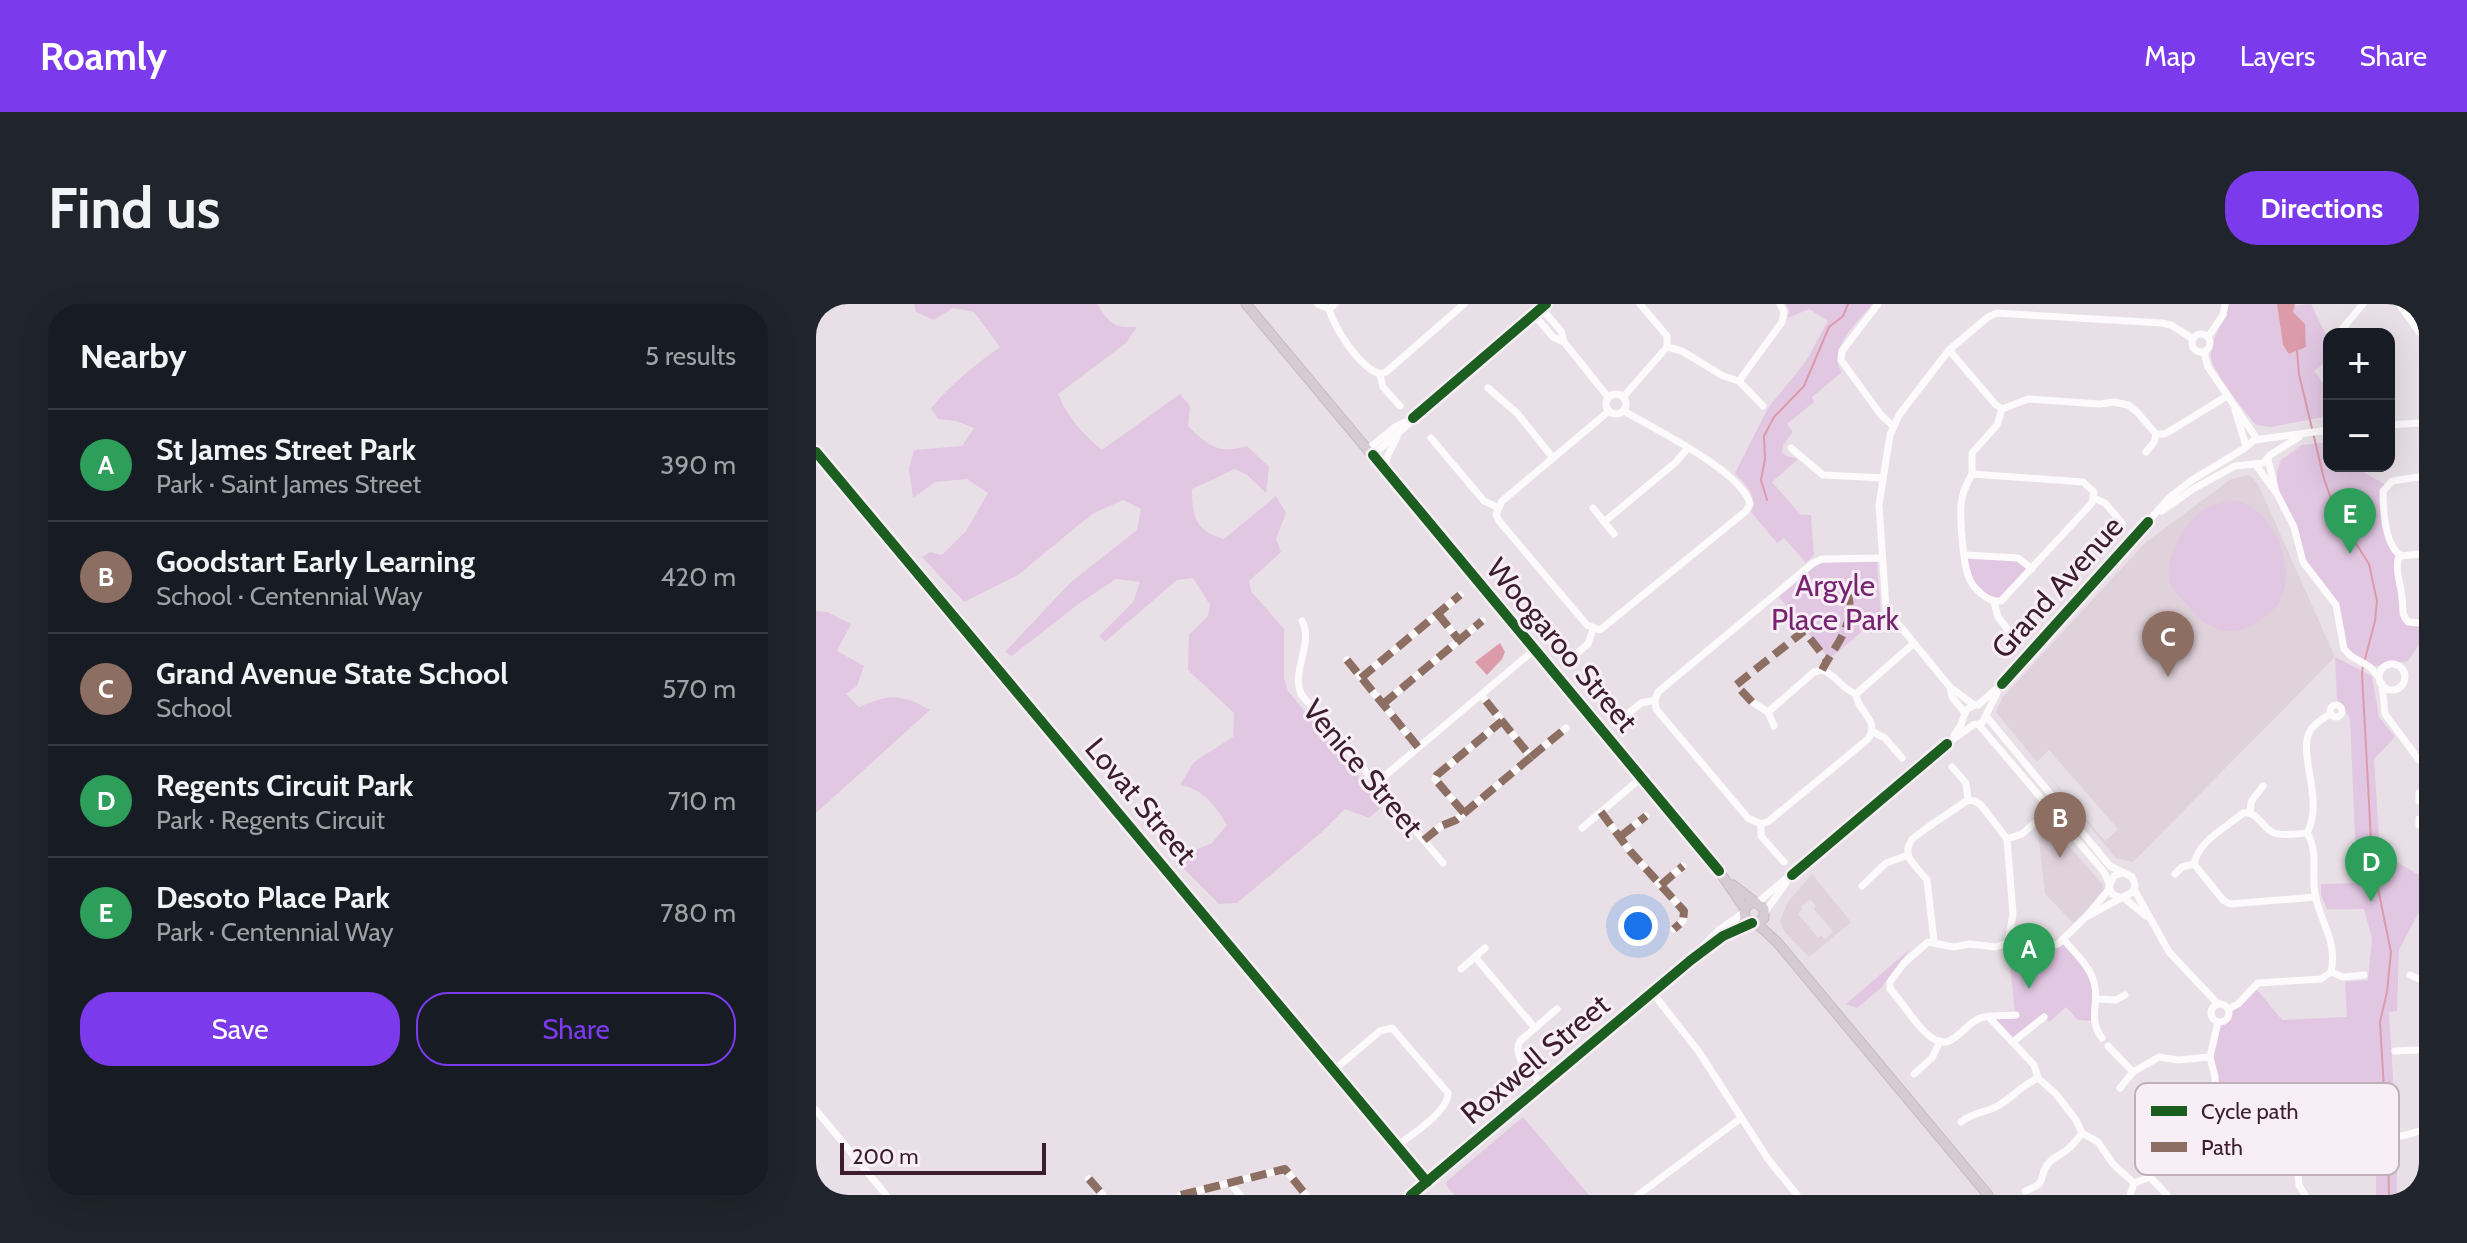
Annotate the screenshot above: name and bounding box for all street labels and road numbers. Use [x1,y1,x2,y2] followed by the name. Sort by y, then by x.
[1983,508,2131,666] street label: Grand Avenue
[1479,551,1645,739] street label: Woogaroo Street
[1295,692,1431,844] street label: Venice Street
[1077,730,1205,872] street label: Lovat Street
[1453,986,1617,1132] street label: Roxwell Street

